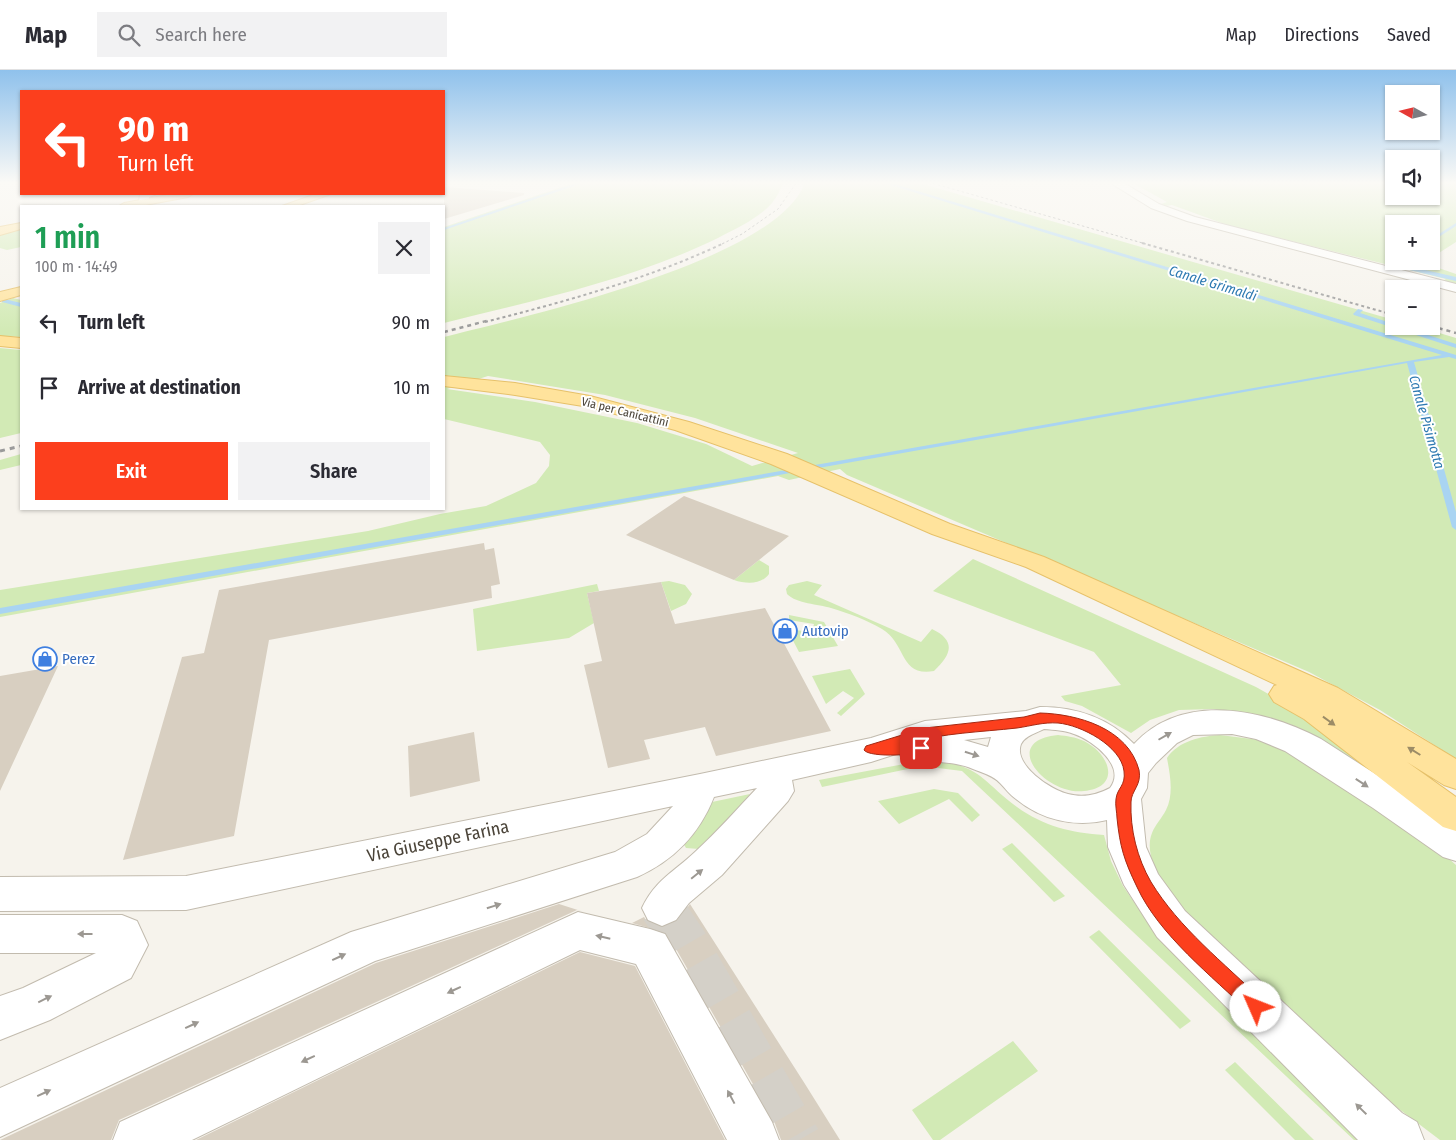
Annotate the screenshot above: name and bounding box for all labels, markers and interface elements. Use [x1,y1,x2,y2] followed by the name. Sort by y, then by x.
[97,12,447,57] search box
[25,21,67,49] text: Map
[115,21,143,49] icon: search
[155,23,247,46] text: Search here
[1225,24,1257,46] text: Map
[1285,24,1359,46] text: Directions
[1387,24,1431,46] text: Saved
[1385,85,1440,140] north arrow
[1385,85,1440,335] map controls
[118,108,189,150] text: 90 m
[35,110,100,175] icon: left
[118,150,194,177] text: Turn left
[1385,150,1440,205] button: sound
[1385,215,1440,270] button: +
[35,220,100,256] text: 1 min
[378,222,430,274] button: close
[35,257,117,276] text: 100 m · 14:49
[1167,262,1259,305] water label: Canale Grimaldi
[1385,280,1440,335] button: −
[35,309,63,337] icon: left
[78,311,145,334] text: Turn left
[392,311,430,334] text: 90 m
[1405,373,1448,471] water label: Canale Pisimotta
[35,374,63,402] icon: arrive
[78,376,241,399] text: Arrive at destination
[394,376,430,399] text: 10 m
[580,394,670,430] street label: Via per Canicattini
[35,442,228,500] button: Exit
[238,442,430,500] button: Share
[772,618,798,644] shop icon: Autovip
[802,622,849,640] place label: Autovip
[32,646,58,672] shop icon: Perez
[62,650,95,668] place label: Perez
[1322,716,1336,726] one-way arrow
[900,727,942,769] pin
[1157,732,1172,740] one-way arrow
[907,734,935,762] icon: arrive
[1407,746,1421,756] one-way arrow
[964,751,979,758] one-way arrow
[1356,778,1369,787] one-way arrow
[365,815,511,867] street label: Via Giuseppe Farina
[690,869,703,880] one-way arrow
[486,901,501,909] one-way arrow
[77,930,93,938] one-way arrow
[594,932,610,940] one-way arrow
[332,953,347,961] one-way arrow
[1229,980,1281,1032] position arrow
[447,986,461,994] one-way arrow
[38,995,52,1003] one-way arrow
[185,1021,199,1029] one-way arrow
[300,1055,315,1064] one-way arrow
[37,1089,51,1097] one-way arrow
[727,1090,735,1104] one-way arrow
[1356,1103,1368,1115] one-way arrow

